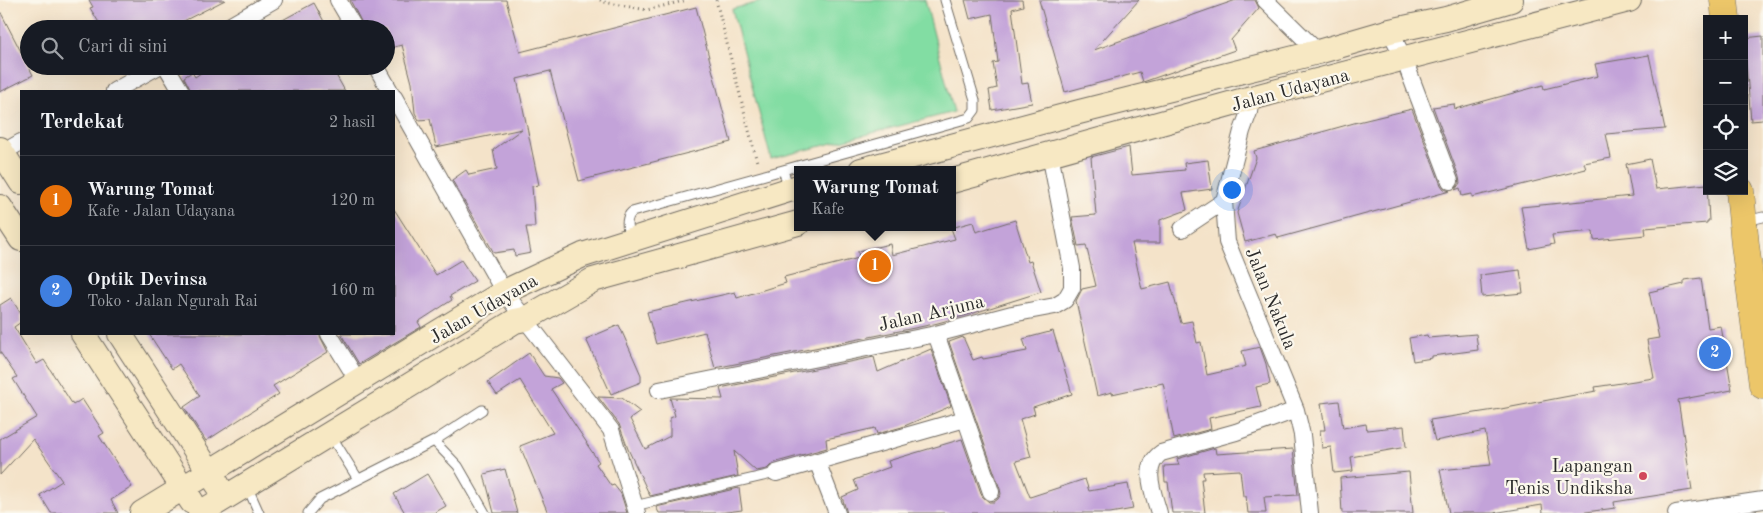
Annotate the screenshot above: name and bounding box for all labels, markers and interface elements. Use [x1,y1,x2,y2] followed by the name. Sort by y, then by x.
[1703,15,1748,195] map controls
[1703,15,1748,60] button: +
[20,20,395,75] search box
[38,34,66,62] icon: search
[78,38,168,57] text: Cari di sini
[1703,60,1748,105] button: −
[1230,66,1352,116] street label: Jalan Udayana
[1703,105,1748,150] button: locate
[40,112,124,133] text: Terdekat
[329,115,375,131] text: 2 hasil
[1703,150,1748,195] button: layers
[794,166,956,231] popup
[1219,177,1245,203] your location
[811,179,939,198] text: Warung Tomat
[87,181,214,200] text: Warung Tomat
[51,193,61,209] text: 1
[330,193,375,209] text: 120 m
[811,202,844,218] text: Kafe
[87,204,235,220] text: Kafe · Jalan Udayana
[1241,245,1299,353] street label: Jalan Nakula
[859,247,891,285] pin: 1
[87,271,207,290] text: Optik Devinsa
[427,271,542,349] street label: Jalan Udayana
[51,283,61,299] text: 2
[330,283,375,299] text: 160 m
[877,293,987,336] street label: Jalan Arjuna
[87,294,258,310] text: Toko · Jalan Ngurah Rai
[1699,334,1731,372] pin: 2
[1505,458,1634,499] place label: Lapangan Tenis Undiksha
[1637,470,1649,482] marker: Lapangan Tenis Undiksha

